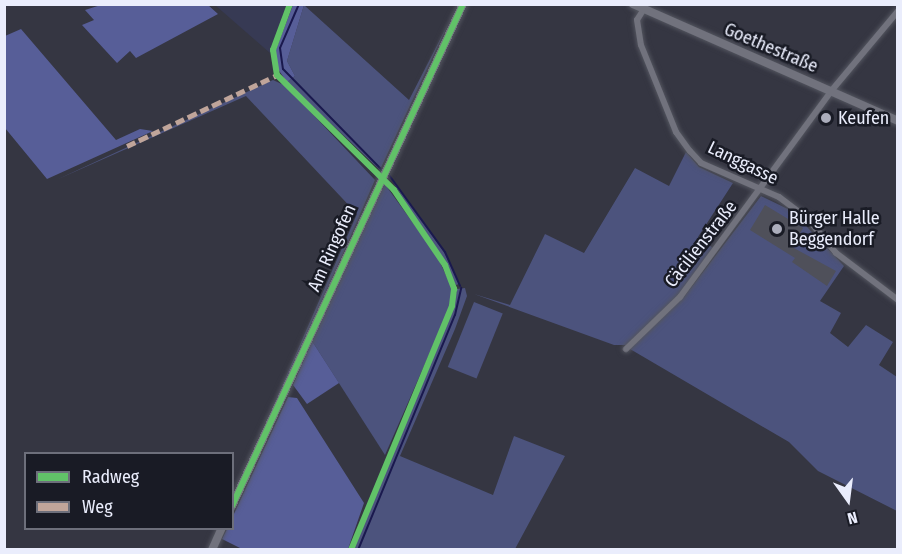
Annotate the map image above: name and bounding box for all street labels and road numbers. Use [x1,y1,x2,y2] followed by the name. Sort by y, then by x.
[721,19,821,77] street label: Goethestraße
[704,137,782,189] street label: Langgasse
[660,196,742,292] street label: Cäcilienstraße
[303,201,361,295] street label: Am Ringofen

